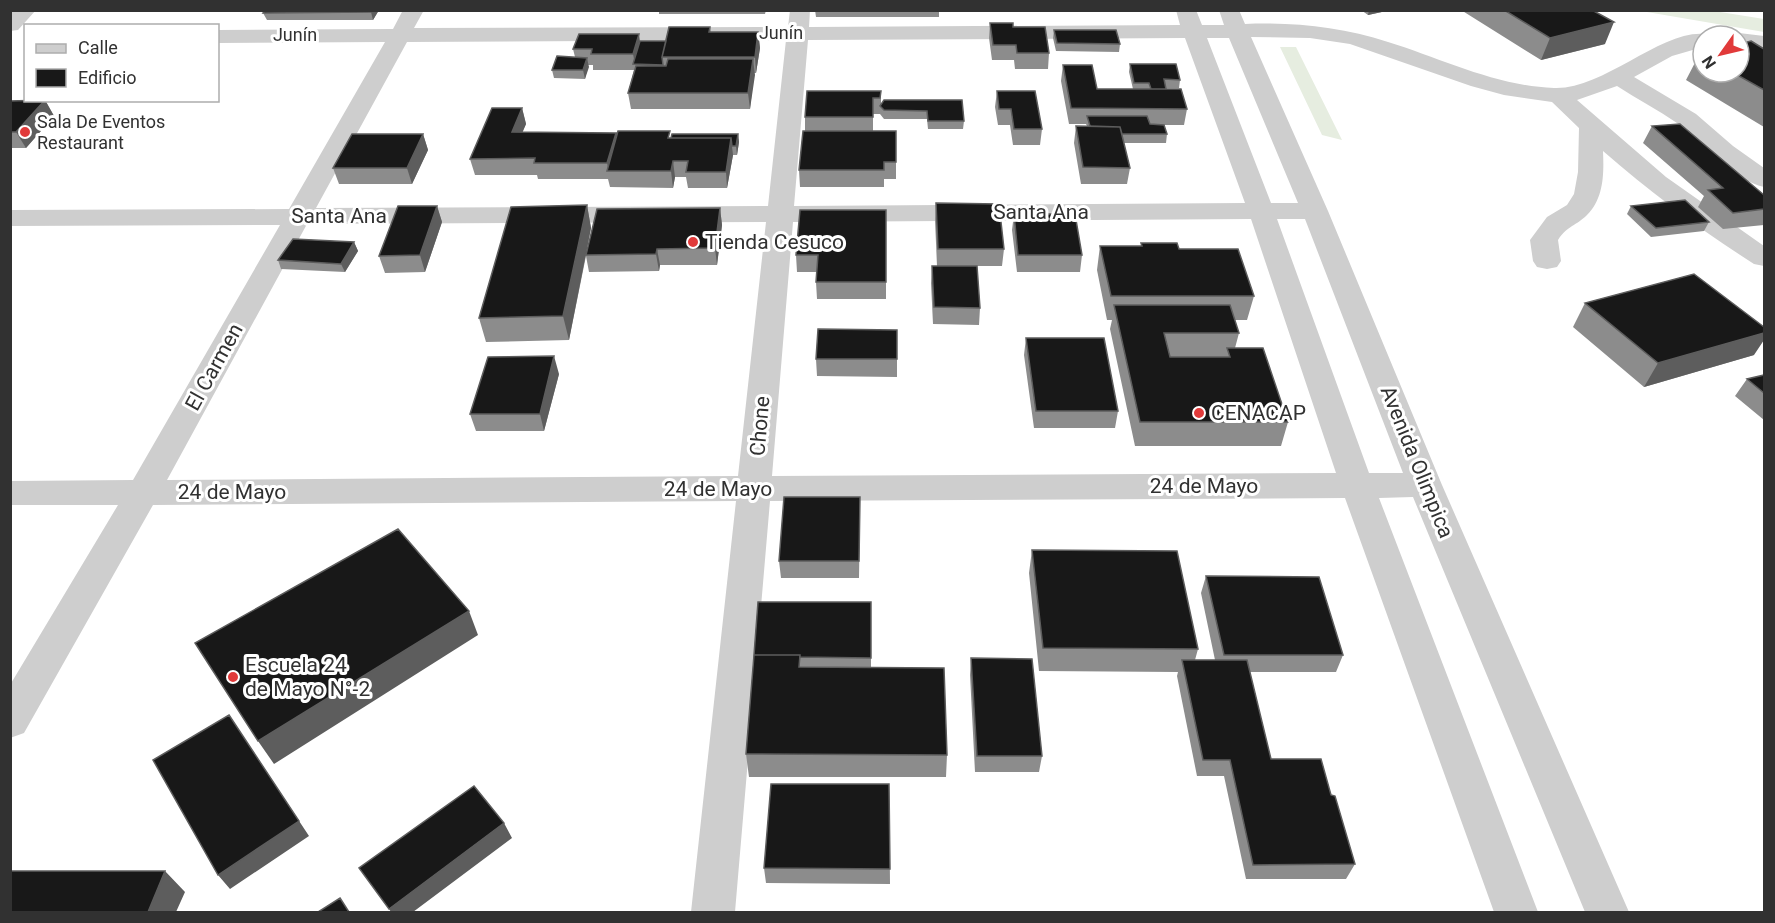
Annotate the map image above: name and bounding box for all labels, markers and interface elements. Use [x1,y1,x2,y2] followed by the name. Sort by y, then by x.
[759,22,803,43] street label: Junín
[24,24,219,102] legend
[273,24,317,45] street label: Junín
[1691,24,1751,84] north arrow
[78,37,118,58] text: Calle
[1698,52,1720,72] text: N
[78,67,137,88] text: Edificio
[37,111,165,153] place label: Sala De Eventos Restaurant
[18,125,32,139] marker: Sala De Eventos Restaurant
[993,200,1089,224] street label: Santa Ana
[291,204,387,228] street label: Santa Ana
[705,230,844,254] place label: Tienda Cesuco
[686,235,700,249] marker: Tienda Cesuco
[180,319,248,415] street label: El Carmen
[1376,382,1458,542] street label: Avenida Olimpica
[745,395,775,457] street label: Chone
[1211,401,1306,425] place label: CENACAP
[1192,406,1206,420] marker: CENACAP
[1150,474,1258,498] street label: 24 de Mayo
[664,477,772,501] street label: 24 de Mayo
[178,480,286,504] street label: 24 de Mayo
[245,653,370,701] place label: Escuela 24 de Mayo N°-2
[226,670,240,684] marker: Escuela 24 de Mayo N°-2

